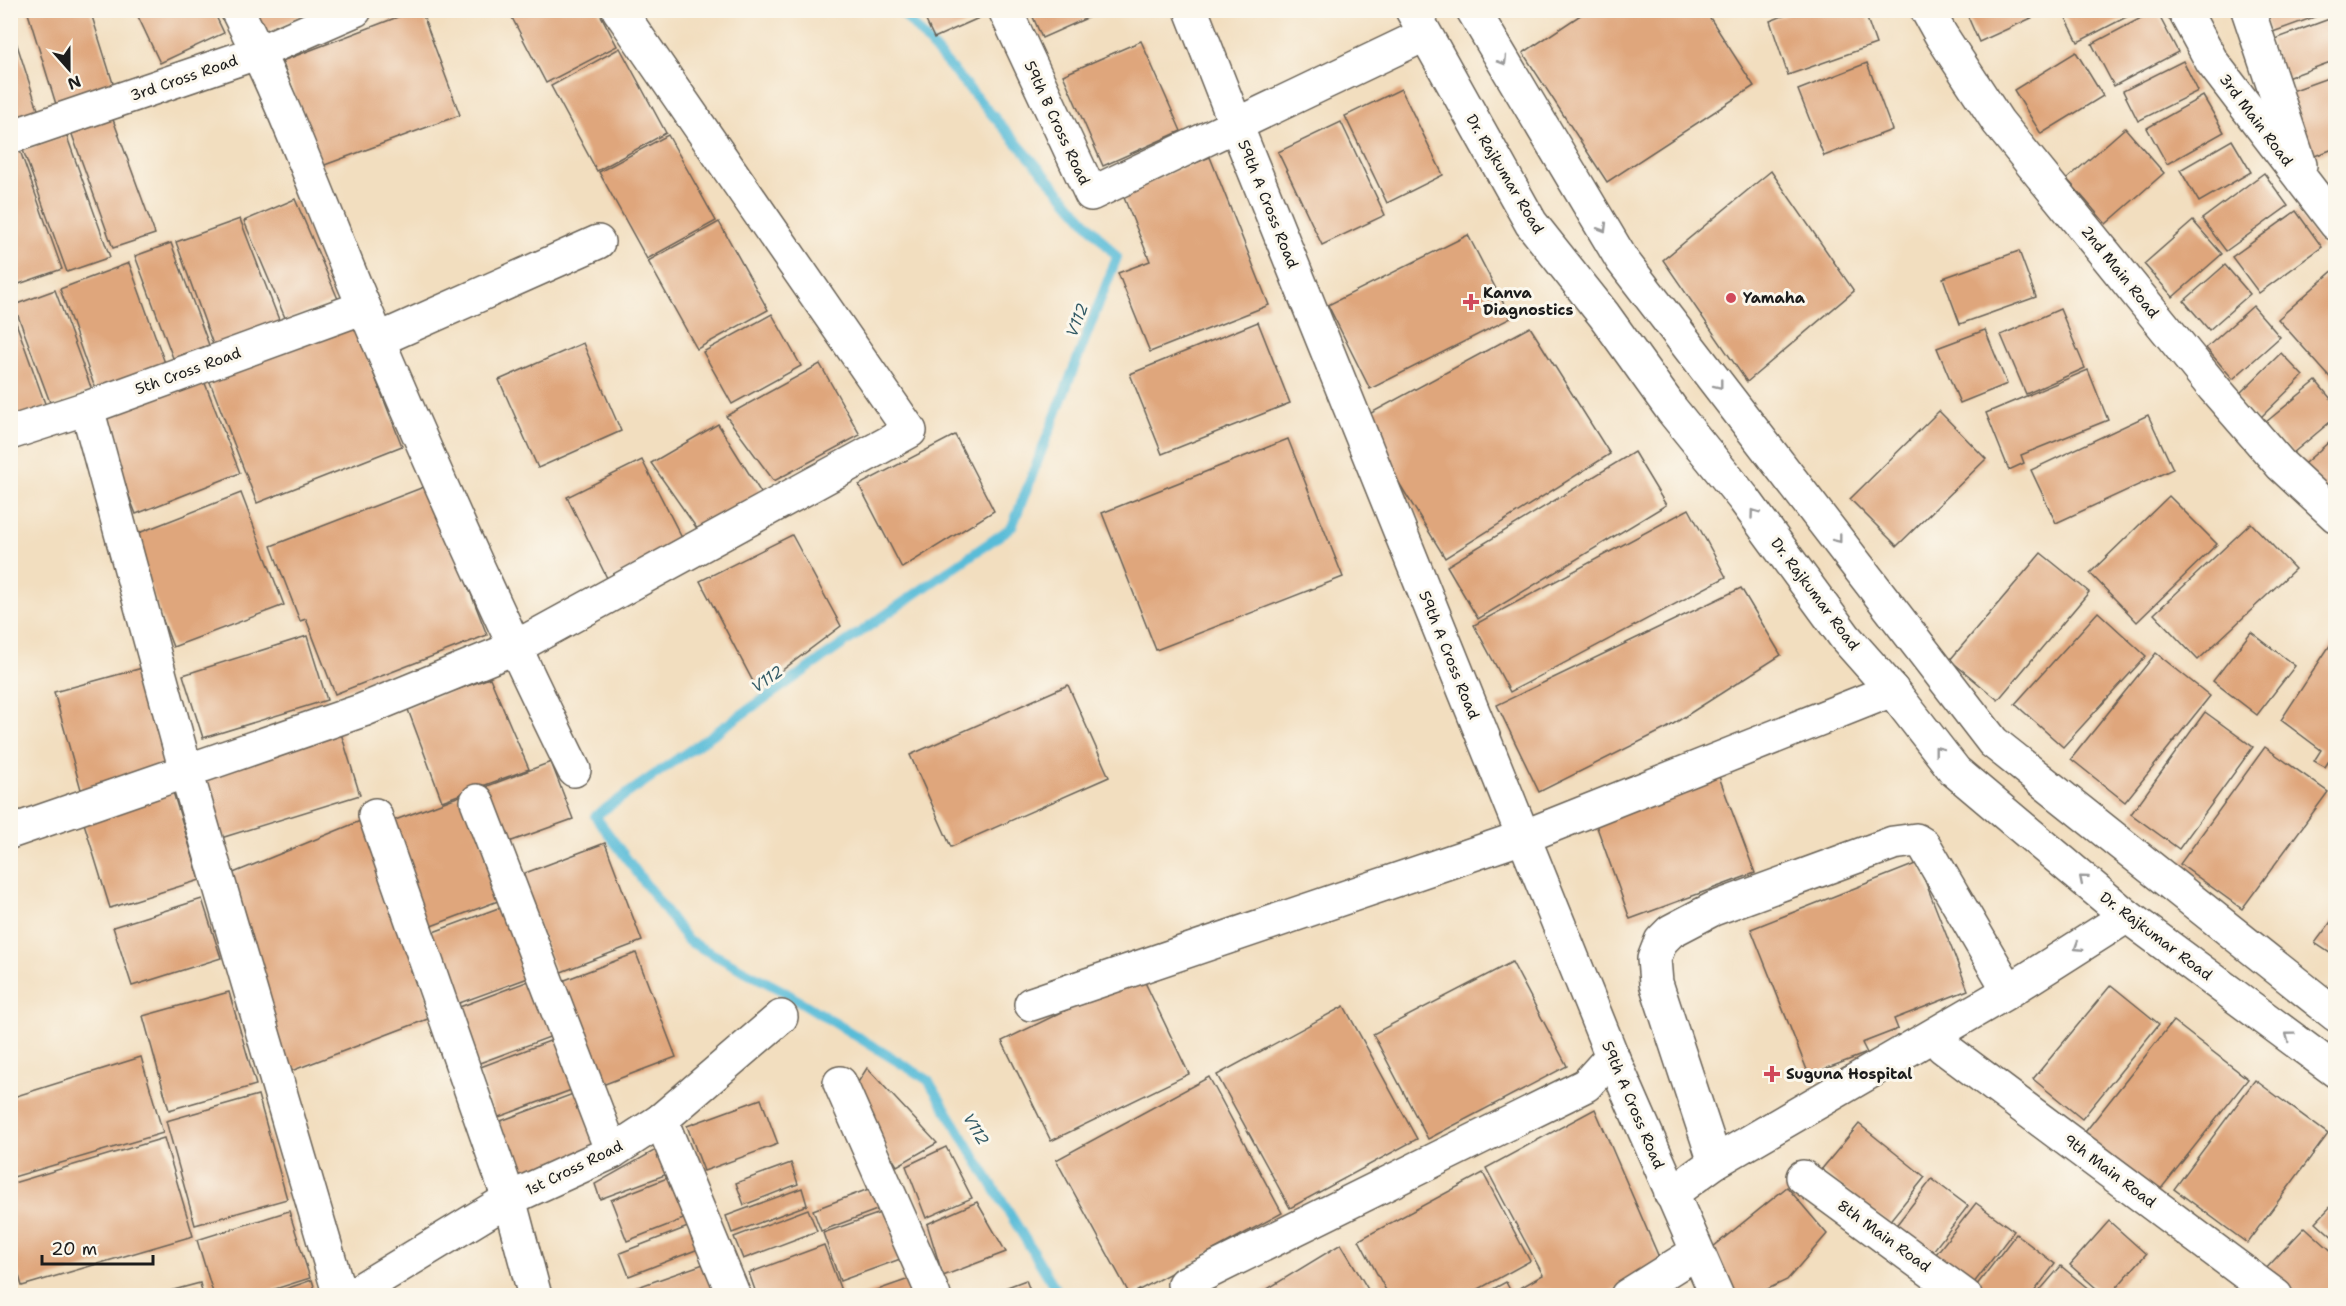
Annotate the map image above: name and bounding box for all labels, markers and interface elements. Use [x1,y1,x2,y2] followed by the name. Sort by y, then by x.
[39,39,99,99] north arrow
[128,50,241,106] street label: 3rd Cross Road
[1496,55,1507,65] one-way arrow
[1019,58,1095,189] street label: 59th B Cross Road
[65,70,84,95] text: N
[2215,70,2298,171] street label: 3rd Main Road
[1461,111,1549,238] street label: Dr. Rajkumar Road
[1233,137,1303,272] street label: 59th A Cross Road
[1596,222,1608,232] one-way arrow
[2077,222,2164,323] street label: 2nd Main Road
[1483,283,1573,320] place label: Kanva Diagnostics
[1743,288,1806,308] place label: Yamaha
[1724,291,1738,305] marker: Yamaha
[1464,295,1478,309] marker: Kanva Diagnostics
[1061,300,1093,340] water label: V112
[132,342,244,399] street label: 5th Cross Road
[1711,378,1722,389] one-way arrow
[1750,509,1761,520] one-way arrow
[1830,533,1841,544] one-way arrow
[1766,534,1864,655] street label: Dr. Rajkumar Road
[1414,588,1484,723] street label: 59th A Cross Road
[747,661,787,697] water label: V112
[1935,745,1946,756] one-way arrow
[2079,876,2090,887] one-way arrow
[2096,887,2217,985] street label: Dr. Rajkumar Road
[2074,940,2084,952] one-way arrow
[2284,1032,2295,1043] one-way arrow
[1597,1038,1669,1172] street label: 59th A Cross Road
[1786,1064,1913,1084] place label: Suguna Hospital
[1763,1065,1781,1083] marker: Suguna Hospital
[958,1109,994,1149] water label: V112
[2060,1130,2161,1213] street label: 9th Main Road
[522,1136,626,1200] street label: 1st Cross Road
[1833,1195,1935,1277] street label: 8th Main Road
[42,1228,153,1266] scale bar
[51,1237,97,1261] text: 20 m

